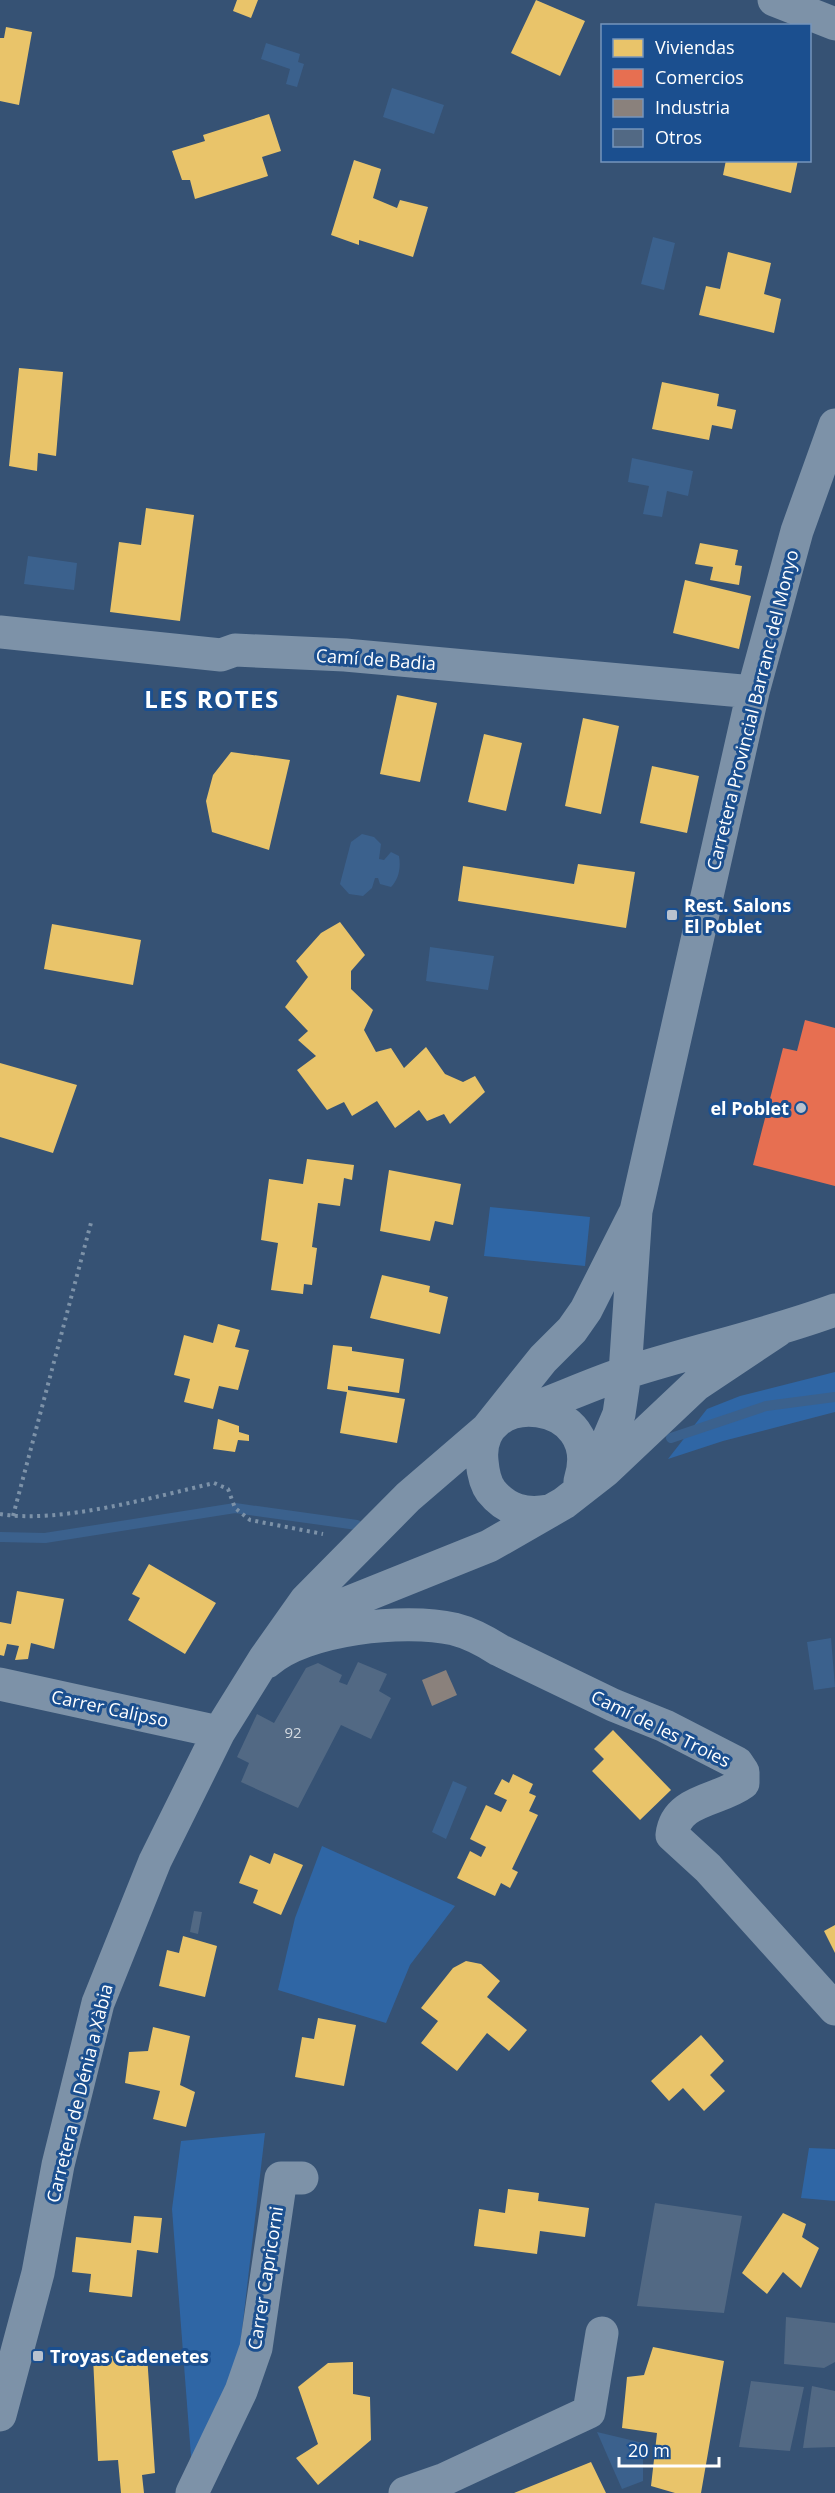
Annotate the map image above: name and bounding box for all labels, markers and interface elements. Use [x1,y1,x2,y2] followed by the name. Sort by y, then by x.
[601,24,811,162] legend
[655,35,735,59] text: Viviendas
[655,65,744,89] text: Comercios
[655,95,730,119] text: Industria
[655,125,702,149] text: Otros
[700,547,804,873] street label: Carretera Provincial Barranc del Monyo
[315,643,437,675] street label: Camí de Badia
[144,682,280,715] district label: LES ROTES
[684,893,791,938] place label: Rest. Salons El Poblet
[665,908,679,922] marker: Rest. Salons El Poblet
[710,1096,789,1120] place label: el Poblet
[794,1101,808,1115] marker: el Poblet
[49,1684,171,1732] street label: Carrer Calipso
[587,1684,735,1772] street label: Camí de les Troies
[284,1722,302,1742] house number: 92
[40,1981,118,2205] street label: Carretera de Dénia a Xàbia
[242,2205,288,2351] street label: Carrer Capricorni
[50,2344,209,2368] place label: Troyas Cadenetes
[31,2349,45,2363] marker: Troyas Cadenetes
[619,2430,720,2468] scale bar
[628,2438,670,2462] text: 20 m

